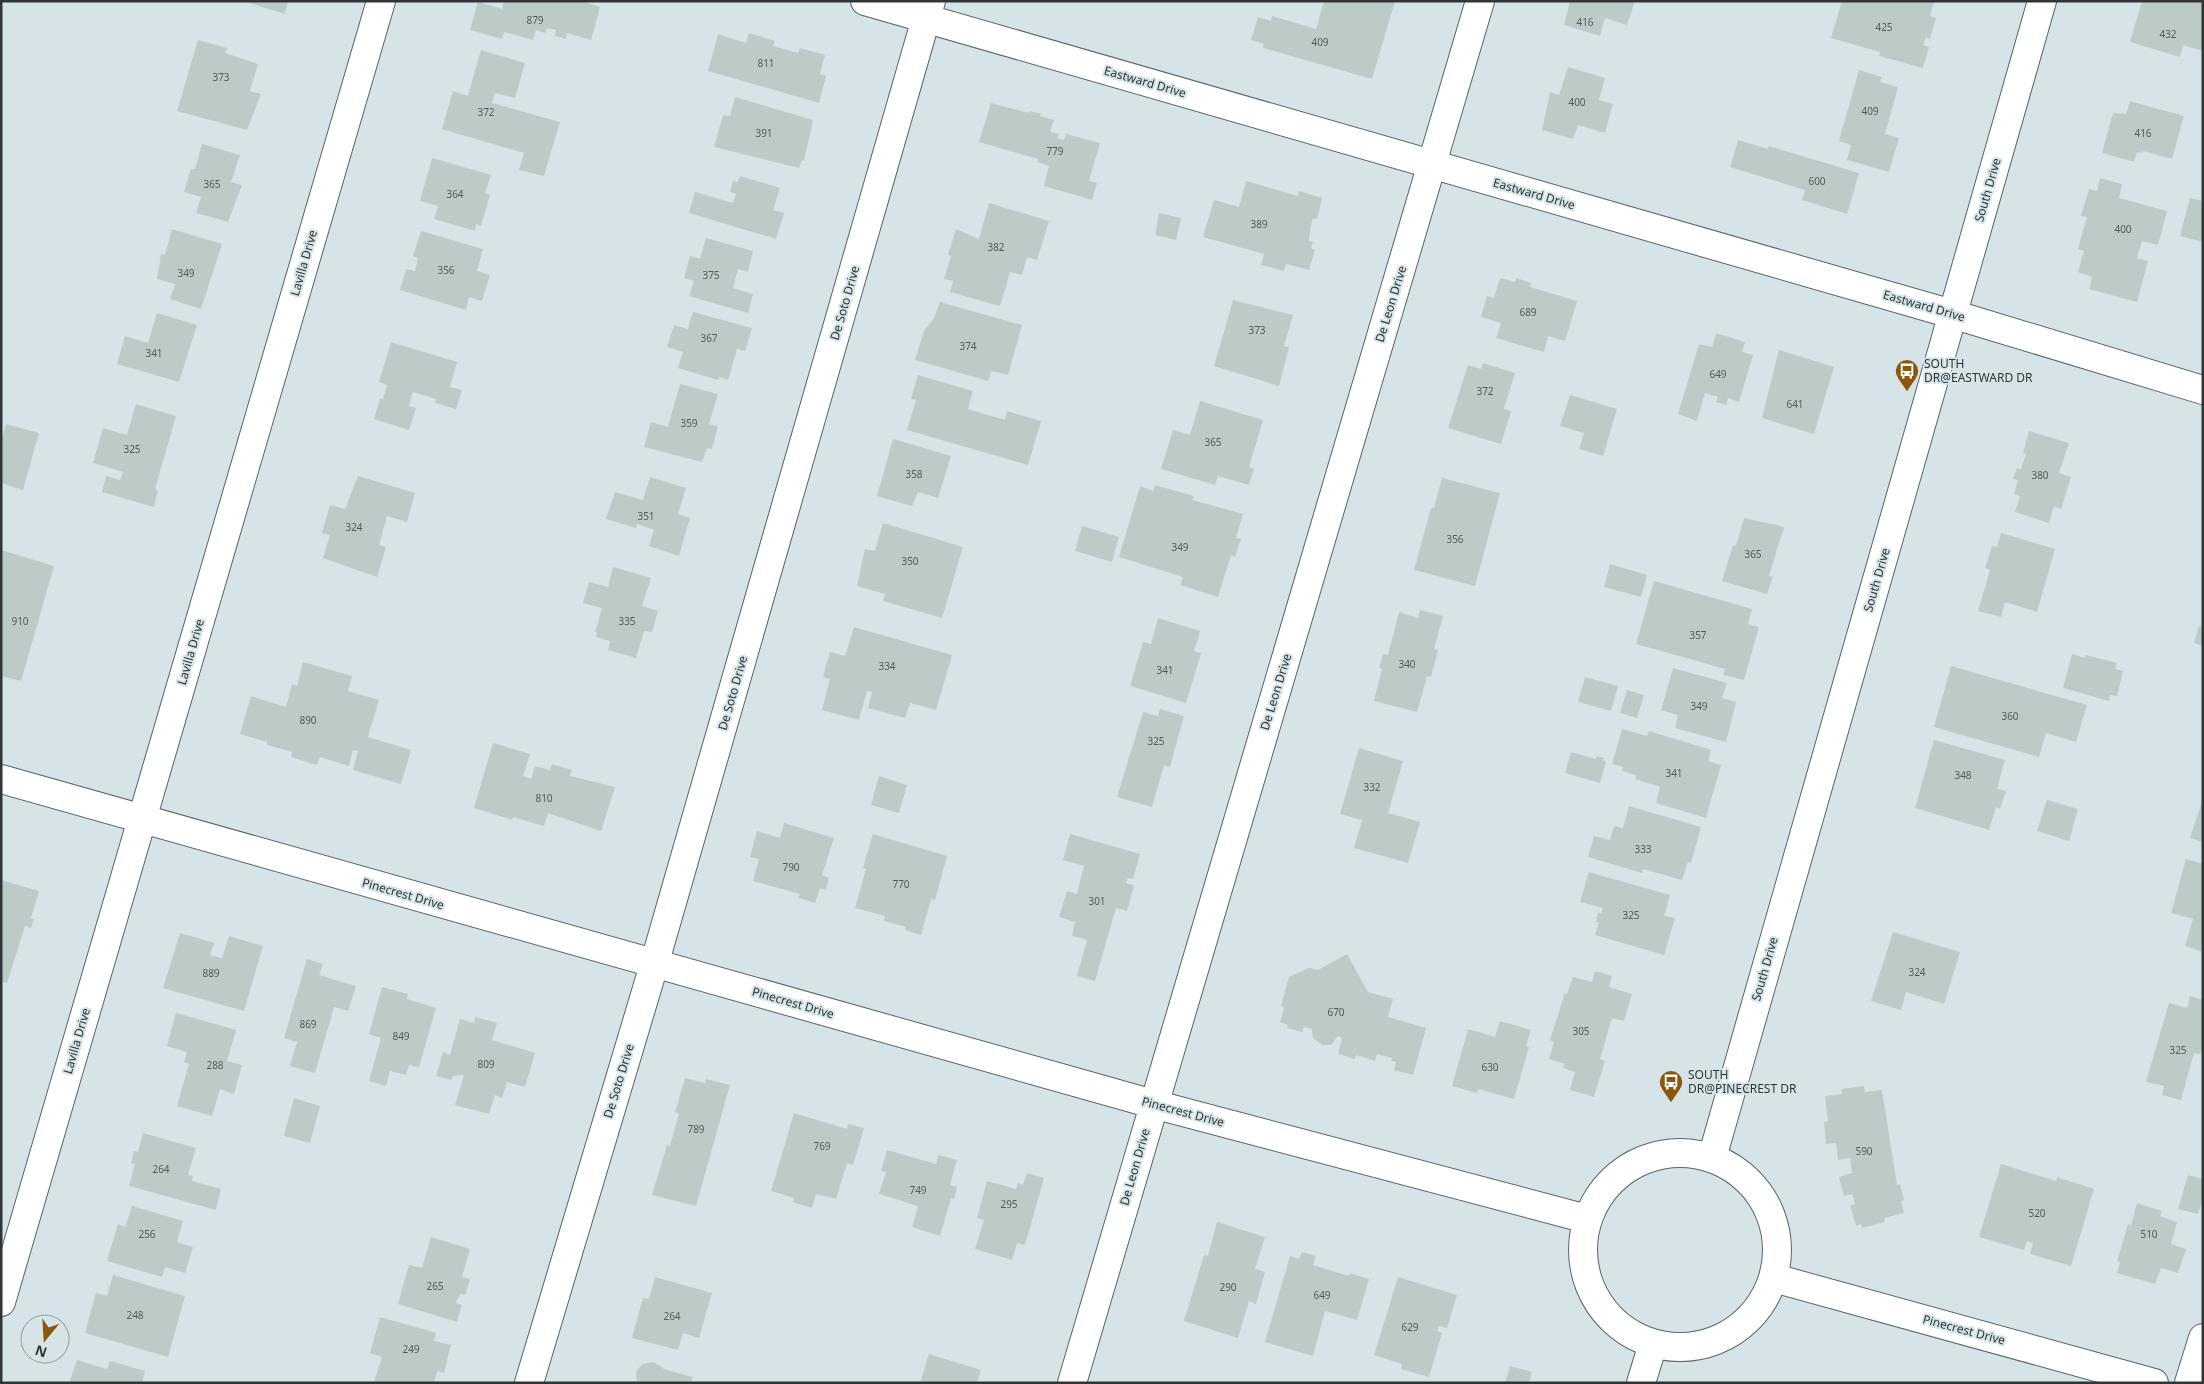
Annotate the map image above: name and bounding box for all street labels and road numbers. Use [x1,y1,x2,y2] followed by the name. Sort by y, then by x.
[1102,62,1188,101] street label: Eastward Drive
[1970,156,2005,224] street label: South Drive
[1491,174,1577,213] street label: Eastward Drive
[286,228,321,298] street label: Lavilla Drive
[826,263,863,342] street label: De Soto Drive
[1371,263,1410,344] street label: De Leon Drive
[1881,286,1967,325] street label: Eastward Drive
[1859,546,1894,614] street label: South Drive
[173,617,208,687] street label: Lavilla Drive
[1256,651,1295,732] street label: De Leon Drive
[714,653,751,732] street label: De Soto Drive
[360,874,446,913] street label: Pinecrest Drive
[1747,935,1782,1003] street label: South Drive
[750,983,836,1022] street label: Pinecrest Drive
[59,1006,94,1076] street label: Lavilla Drive
[599,1041,638,1120] street label: De Soto Drive
[1140,1092,1226,1131] street label: Pinecrest Drive
[1115,1126,1154,1207] street label: De Leon Drive
[1921,1310,2007,1349] street label: Pinecrest Drive

